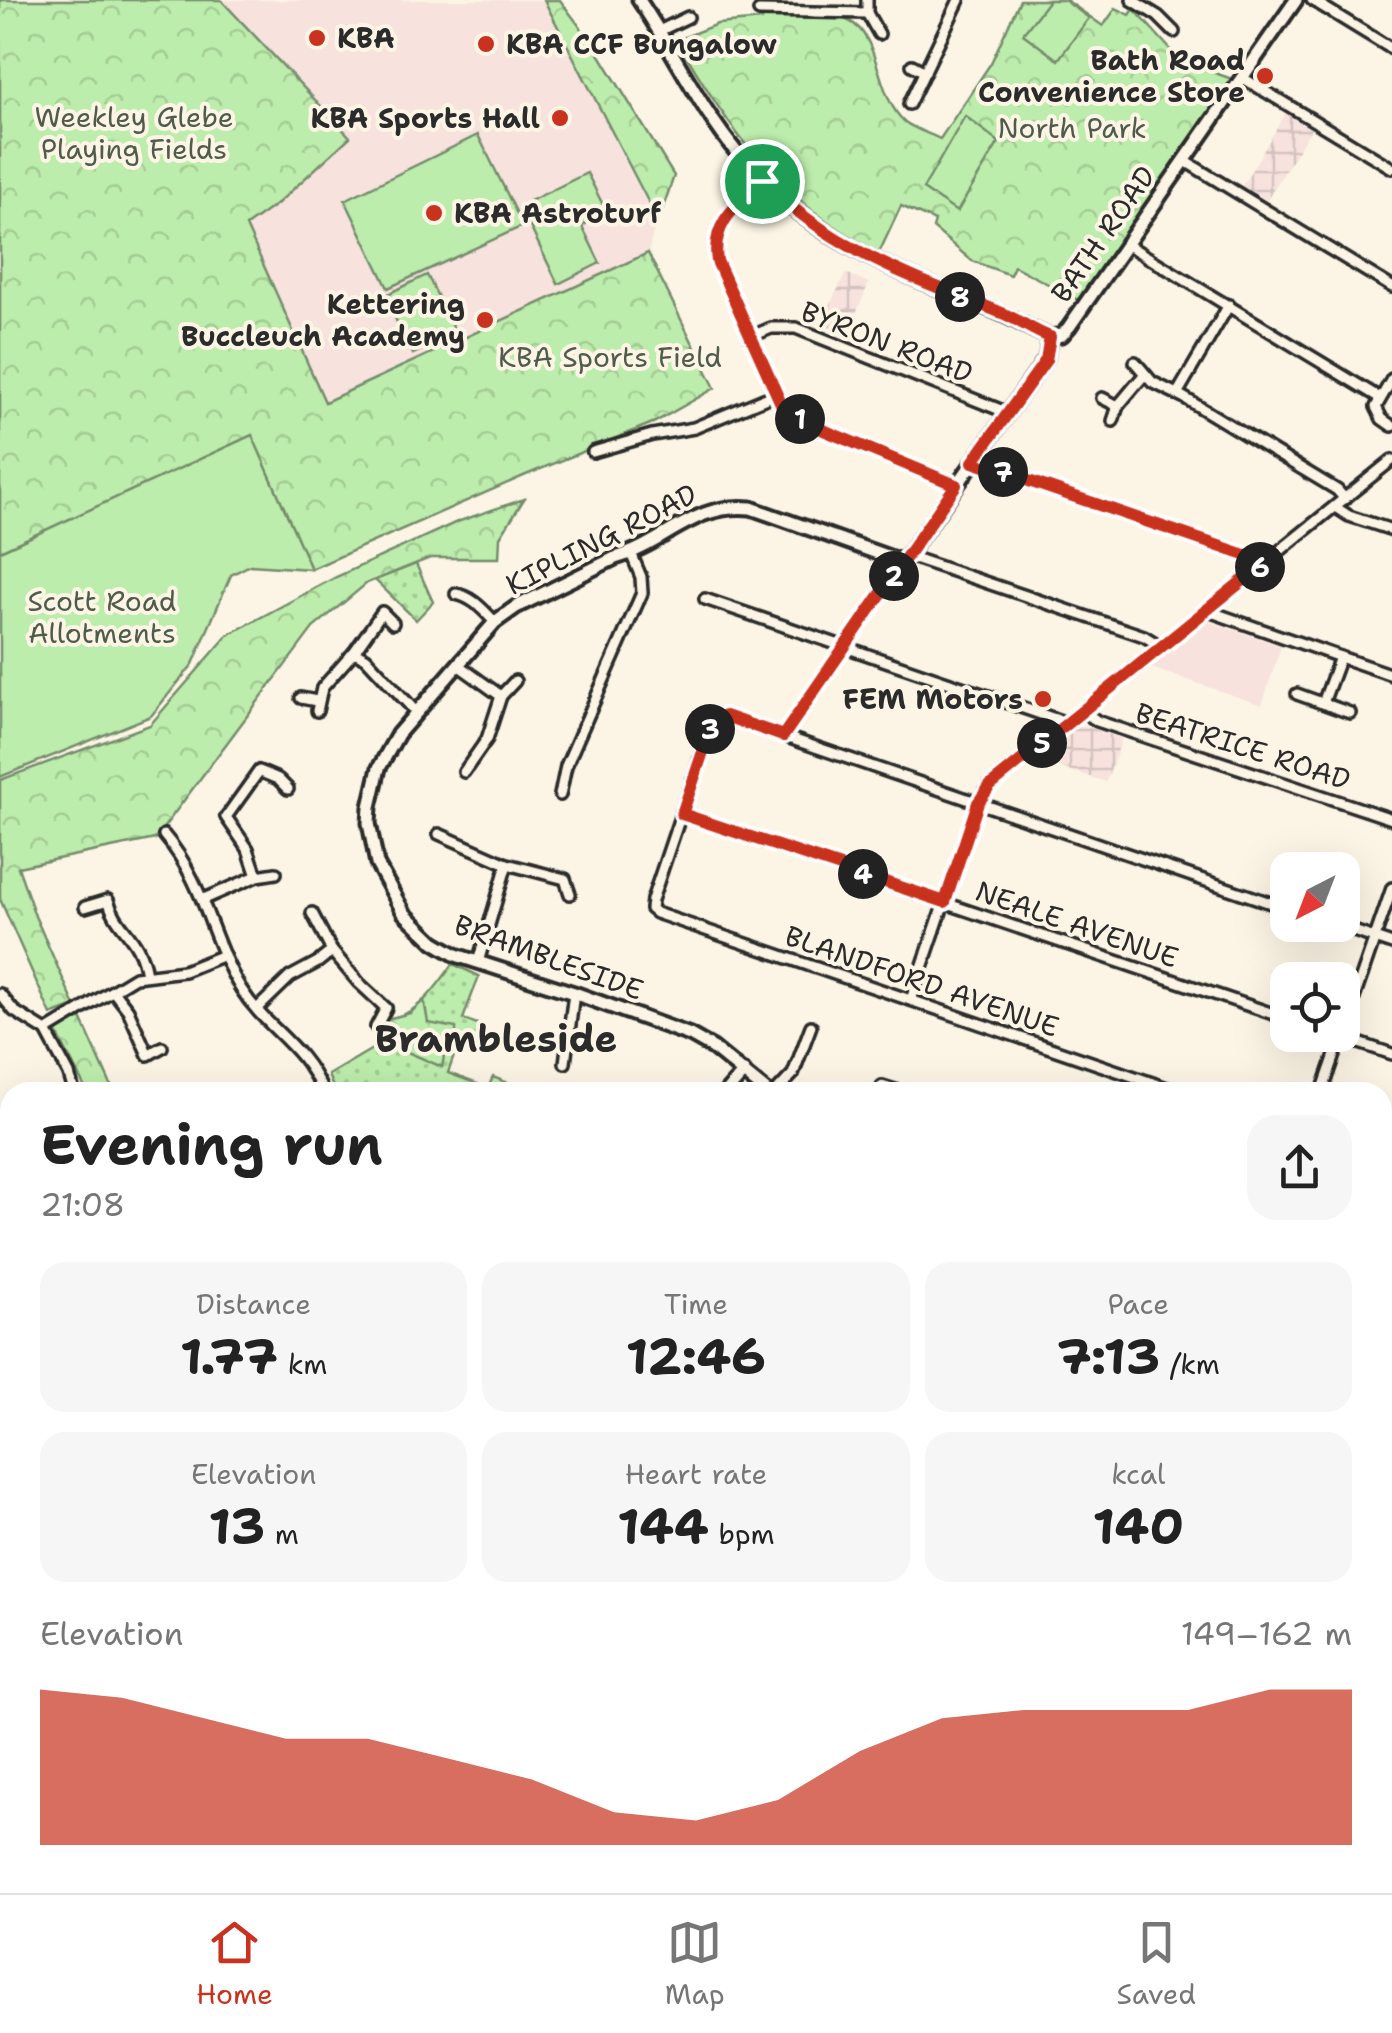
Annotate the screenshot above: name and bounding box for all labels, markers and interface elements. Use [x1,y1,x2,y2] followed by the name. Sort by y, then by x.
[337,19,395,57] place label: KBA
[506,25,777,63] place label: KBA CCF Bungalow
[306,27,328,49] marker: KBA
[475,33,497,55] marker: KBA CCF Bungalow
[978,41,1245,111] place label: Bath Road Convenience Store
[1254,65,1276,87] marker: Bath Road Convenience Store
[34,98,234,168] park label: Weekley Glebe Playing Fields
[311,99,540,137] place label: KBA Sports Hall
[549,107,571,129] marker: KBA Sports Hall
[998,109,1147,147] park label: North Park
[720,139,805,224] pin
[735,154,790,209] icon: arrive
[1042,158,1164,310] street label: BATH ROAD
[454,194,662,232] place label: KBA Astroturf
[423,202,445,224] marker: KBA Astroturf
[935,272,985,322] pin: 8
[950,278,970,316] text: 8
[181,285,465,355] place label: Kettering Buccleuch Academy
[796,292,978,392] street label: BYRON ROAD
[474,309,496,331] marker: Kettering Buccleuch Academy
[498,338,722,376] park label: KBA Sports Field
[775,394,825,444] pin: 1
[794,400,806,438] text: 1
[978,447,1028,497] pin: 7
[993,453,1013,491] text: 7
[499,475,703,603] street label: KIPLING ROAD
[1235,542,1285,592] pin: 6
[1250,548,1270,586] text: 6
[869,551,919,601] pin: 2
[884,557,904,595] text: 2
[27,582,177,652] park label: Scott Road Allotments
[842,680,1023,718] place label: FEM Motors
[1032,688,1054,710] marker: FEM Motors
[1131,693,1355,799] street label: BEATRICE ROAD
[685,704,735,754] pin: 3
[700,710,720,748] text: 3
[1017,718,1067,768] pin: 5
[1033,724,1051,762] text: 5
[838,849,888,899] pin: 4
[1270,852,1360,942] north arrow
[1270,852,1360,1052] map controls
[853,855,873,893] text: 4
[971,872,1183,976] street label: NEALE AVENUE
[449,905,649,1009] street label: BRAMBLESIDE
[780,916,1064,1046] street label: BLANDFORD AVENUE
[1270,962,1360,1052] button: locate
[375,1013,617,1064] district label: Brambleside
[40,1108,383,1182] text: Evening run
[1247,1115,1352,1220] button: share
[40,1183,125,1226] text: 21:08
[196,1285,311,1323] text: Distance
[664,1285,728,1323] text: Time
[1108,1285,1169,1323] text: Pace
[180,1323,278,1390] text: 1.77
[626,1323,766,1390] text: 12:46
[1057,1323,1160,1390] text: 7:13
[278,1345,327,1383] text: km
[1160,1345,1220,1383] text: /km
[191,1455,316,1493] text: Elevation
[625,1455,767,1493] text: Heart rate
[1111,1455,1166,1493] text: kcal
[208,1493,265,1560] text: 13
[617,1493,709,1560] text: 144
[1093,1493,1184,1560] text: 140
[265,1515,299,1553] text: m
[709,1515,775,1553] text: bpm
[40,1612,183,1655] text: Elevation
[1181,1612,1352,1655] text: 149–162 m
[196,1915,273,2013] tab: Home
[665,1915,725,2013] tab: Map
[1117,1915,1196,2013] tab: Saved

